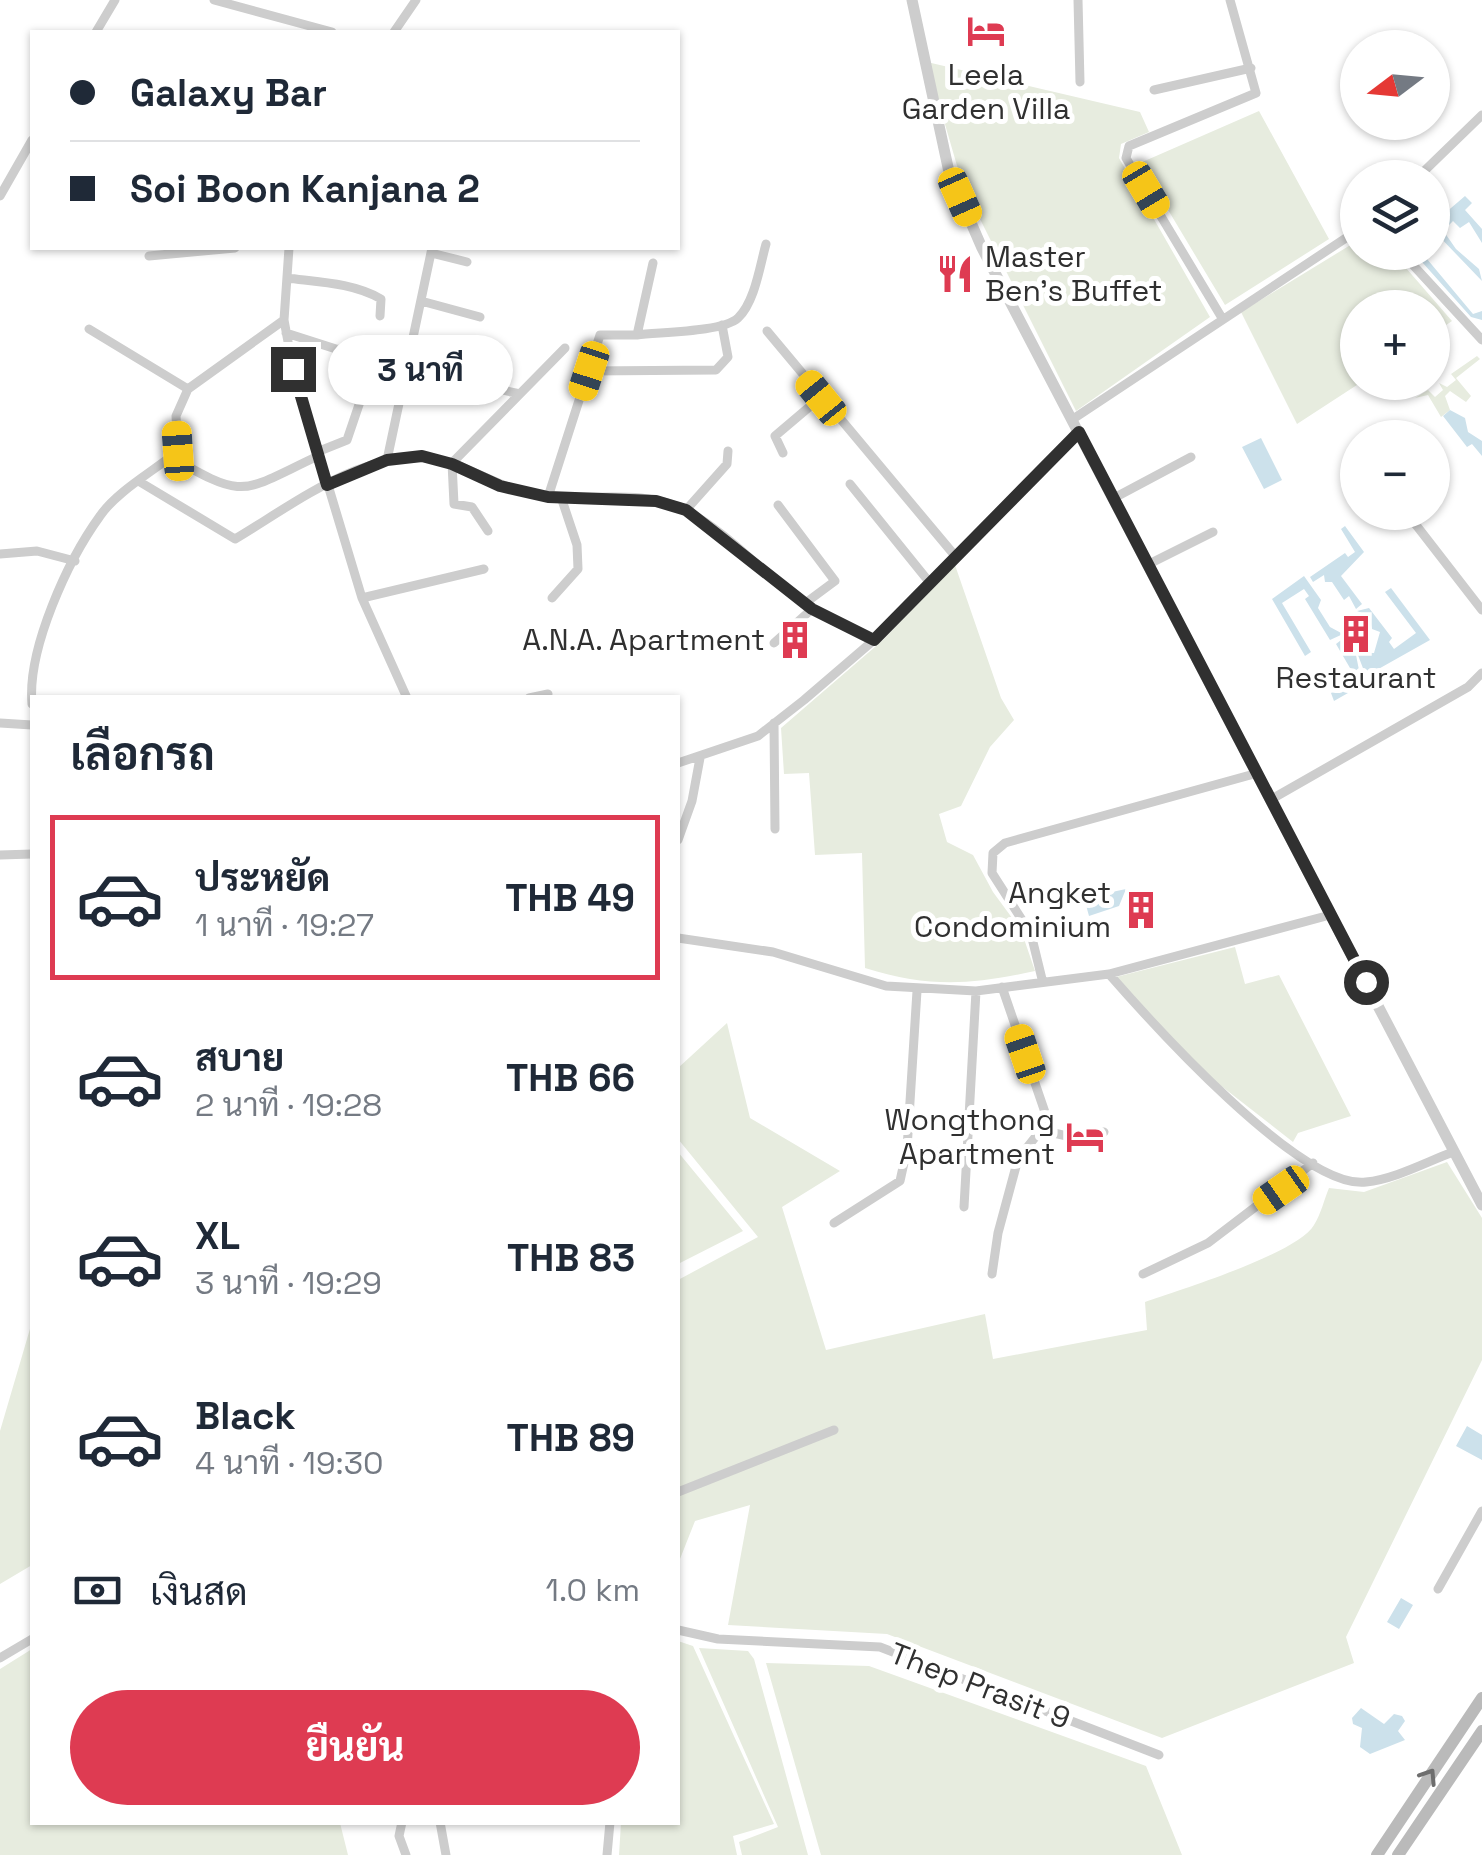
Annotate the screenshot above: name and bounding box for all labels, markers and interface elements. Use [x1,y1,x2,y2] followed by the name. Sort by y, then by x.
[965,10,1007,52] hotel icon: Leela Garden Villa
[1340,30,1450,140] north arrow
[1340,30,1450,530] map controls
[902,55,1070,128] place label: Leela Garden Villa
[130,69,327,117] text: Galaxy Bar
[1118,157,1174,223] car
[1340,160,1450,270] button: layers
[934,163,986,231] car
[130,165,480,213] text: Soi Boon Kanjana 2
[985,237,1162,310] place label: Master Ben's Buffet
[934,253,976,295] restaurant icon: Master Ben's Buffet
[1340,290,1450,400] button: +
[328,334,513,404] callout: 3 นาที
[565,338,613,404] car
[271,347,316,392] route end
[377,350,464,390] text: 3 นาที
[790,365,852,431] car
[161,420,195,482] car
[1340,420,1450,530] button: −
[1335,613,1377,655] building icon: Restaurant
[774,619,816,661] building icon: A.N.A. Apartment
[522,620,765,659] place label: A.N.A. Apartment
[1276,658,1436,697] place label: Restaurant
[70,726,215,783] text: เลือกรถ
[75,853,165,943] icon: car
[195,854,330,902] text: ประหยัด
[914,873,1111,946] place label: Angket Condominium
[505,874,635,922] text: THB 49
[1120,889,1162,931] building icon: Angket Condominium
[195,905,374,945] text: 1 นาที · 19:27
[1344,960,1389,1005] route start
[1001,1021,1049,1087] car
[75,1033,165,1123] icon: car
[195,1034,284,1082] text: สบาย
[506,1054,635,1102] text: THB 66
[195,1085,382,1125] text: 2 นาที · 19:28
[885,1100,1055,1173] place label: Wongthong Apartment
[1064,1116,1106,1158] hotel icon: Wongthong Apartment
[1248,1161,1314,1219] car
[195,1212,240,1260] text: XL
[75,1213,165,1303] icon: car
[507,1234,635,1282] text: THB 83
[195,1263,382,1303] text: 3 นาที · 19:29
[195,1392,296,1440] text: Black
[75,1393,165,1483] icon: car
[507,1414,635,1462] text: THB 89
[195,1443,383,1483] text: 4 นาที · 19:30
[70,1563,125,1618] icon: cash
[150,1568,248,1616] text: เงินสด
[546,1570,640,1610] text: 1.0 km
[885,1633,1076,1738] street label: Thep Prasit 9
[70,1690,640,1805] button: ยืนยัน
[1417,1769,1436,1787] one-way arrow

